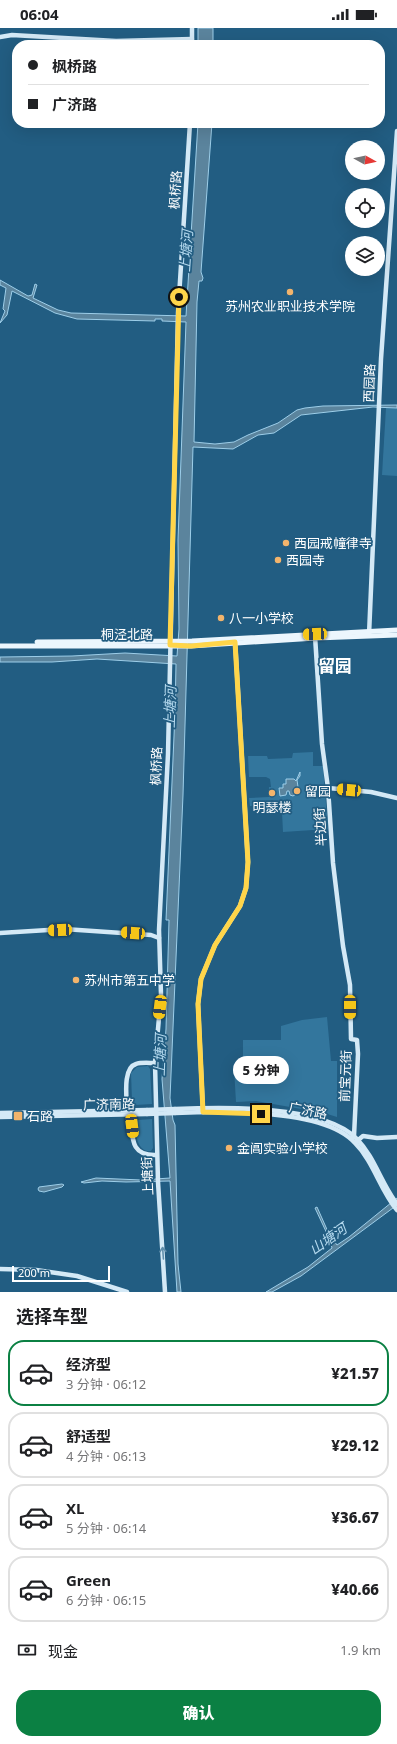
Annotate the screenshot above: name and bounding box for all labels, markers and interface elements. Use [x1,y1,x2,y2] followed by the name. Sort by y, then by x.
[20,4,59,24] text: 06:04
[52,56,97,76] text: 枫桥路
[52,94,97,114] text: 广济路
[345,140,385,180] north arrow
[345,140,385,276] map controls
[165,170,185,210] street label: 枫桥路
[345,188,385,228] button: locate
[175,226,197,273] water label: 上塘河
[345,236,385,276] button: layers
[285,287,295,297] marker: 苏州农业职业技术学院
[170,288,188,306] route start
[225,297,355,315] place label: 苏州农业职业技术学院
[359,363,379,403] street label: 西园路
[294,534,372,552] place label: 西园戒幢律寺
[281,538,291,548] marker: 西园戒幢律寺
[286,551,325,569] place label: 西园寺
[273,555,283,565] marker: 西园寺
[229,609,294,627] place label: 八一小学校
[216,613,226,623] marker: 八一小学校
[101,625,153,643] street label: 桐泾北路
[303,627,327,641] car
[318,654,352,677] district label: 留园
[159,683,180,728] water label: 上塘河
[146,746,166,786] street label: 枫桥路
[305,782,331,800] place label: 留园
[337,783,361,797] car
[292,786,302,796] marker: 留园
[267,788,277,798] marker: 明瑟楼
[252,798,292,816] place label: 明瑟楼
[310,807,330,847] street label: 半边街
[48,923,72,937] car
[121,926,145,940] car
[84,971,175,989] place label: 苏州市第五中学
[71,975,81,985] marker: 苏州市第五中学
[153,994,167,1020] car
[344,995,356,1019] car
[149,1031,170,1076] water label: 上塘河
[335,1050,355,1102] street label: 前宝元街
[233,1056,289,1084] callout: 5 分钟
[243,1061,279,1079] text: 5 分钟
[83,1095,135,1113] street label: 广济南路
[287,1097,329,1123] street label: 广济路
[252,1105,270,1123] route end
[27,1107,53,1125] place label: 石路
[12,1110,24,1122] marker: 石路
[125,1113,139,1139] car
[237,1139,328,1157] place label: 金阊实验小学校
[224,1143,234,1153] marker: 金阊实验小学校
[137,1156,157,1196] street label: 上塘街
[305,1217,353,1258] water label: 山塘河
[159,1247,166,1260] one-way arrow
[12,1264,110,1283] scale bar
[18,1265,50,1280] text: 200 m
[16,1304,88,1328] text: 选择车型
[66,1354,111,1374] text: 经济型
[18,1355,54,1391] icon: car
[331,1363,379,1383] text: ¥21.57
[66,1375,146,1393] text: 3 分钟 · 06:12
[66,1426,111,1446] text: 舒适型
[18,1427,54,1463] icon: car
[331,1435,379,1455] text: ¥29.12
[66,1447,146,1465] text: 4 分钟 · 06:13
[66,1498,84,1518] text: XL
[18,1499,54,1535] icon: car
[331,1507,379,1527] text: ¥36.67
[66,1519,146,1537] text: 5 分钟 · 06:14
[66,1570,111,1590] text: Green
[18,1571,54,1607] icon: car
[331,1579,379,1599] text: ¥40.66
[66,1591,146,1609] text: 6 分钟 · 06:15
[16,1639,38,1661] icon: cash
[48,1641,78,1661] text: 现金
[340,1641,381,1659] text: 1.9 km
[16,1690,381,1736] button: 确认

